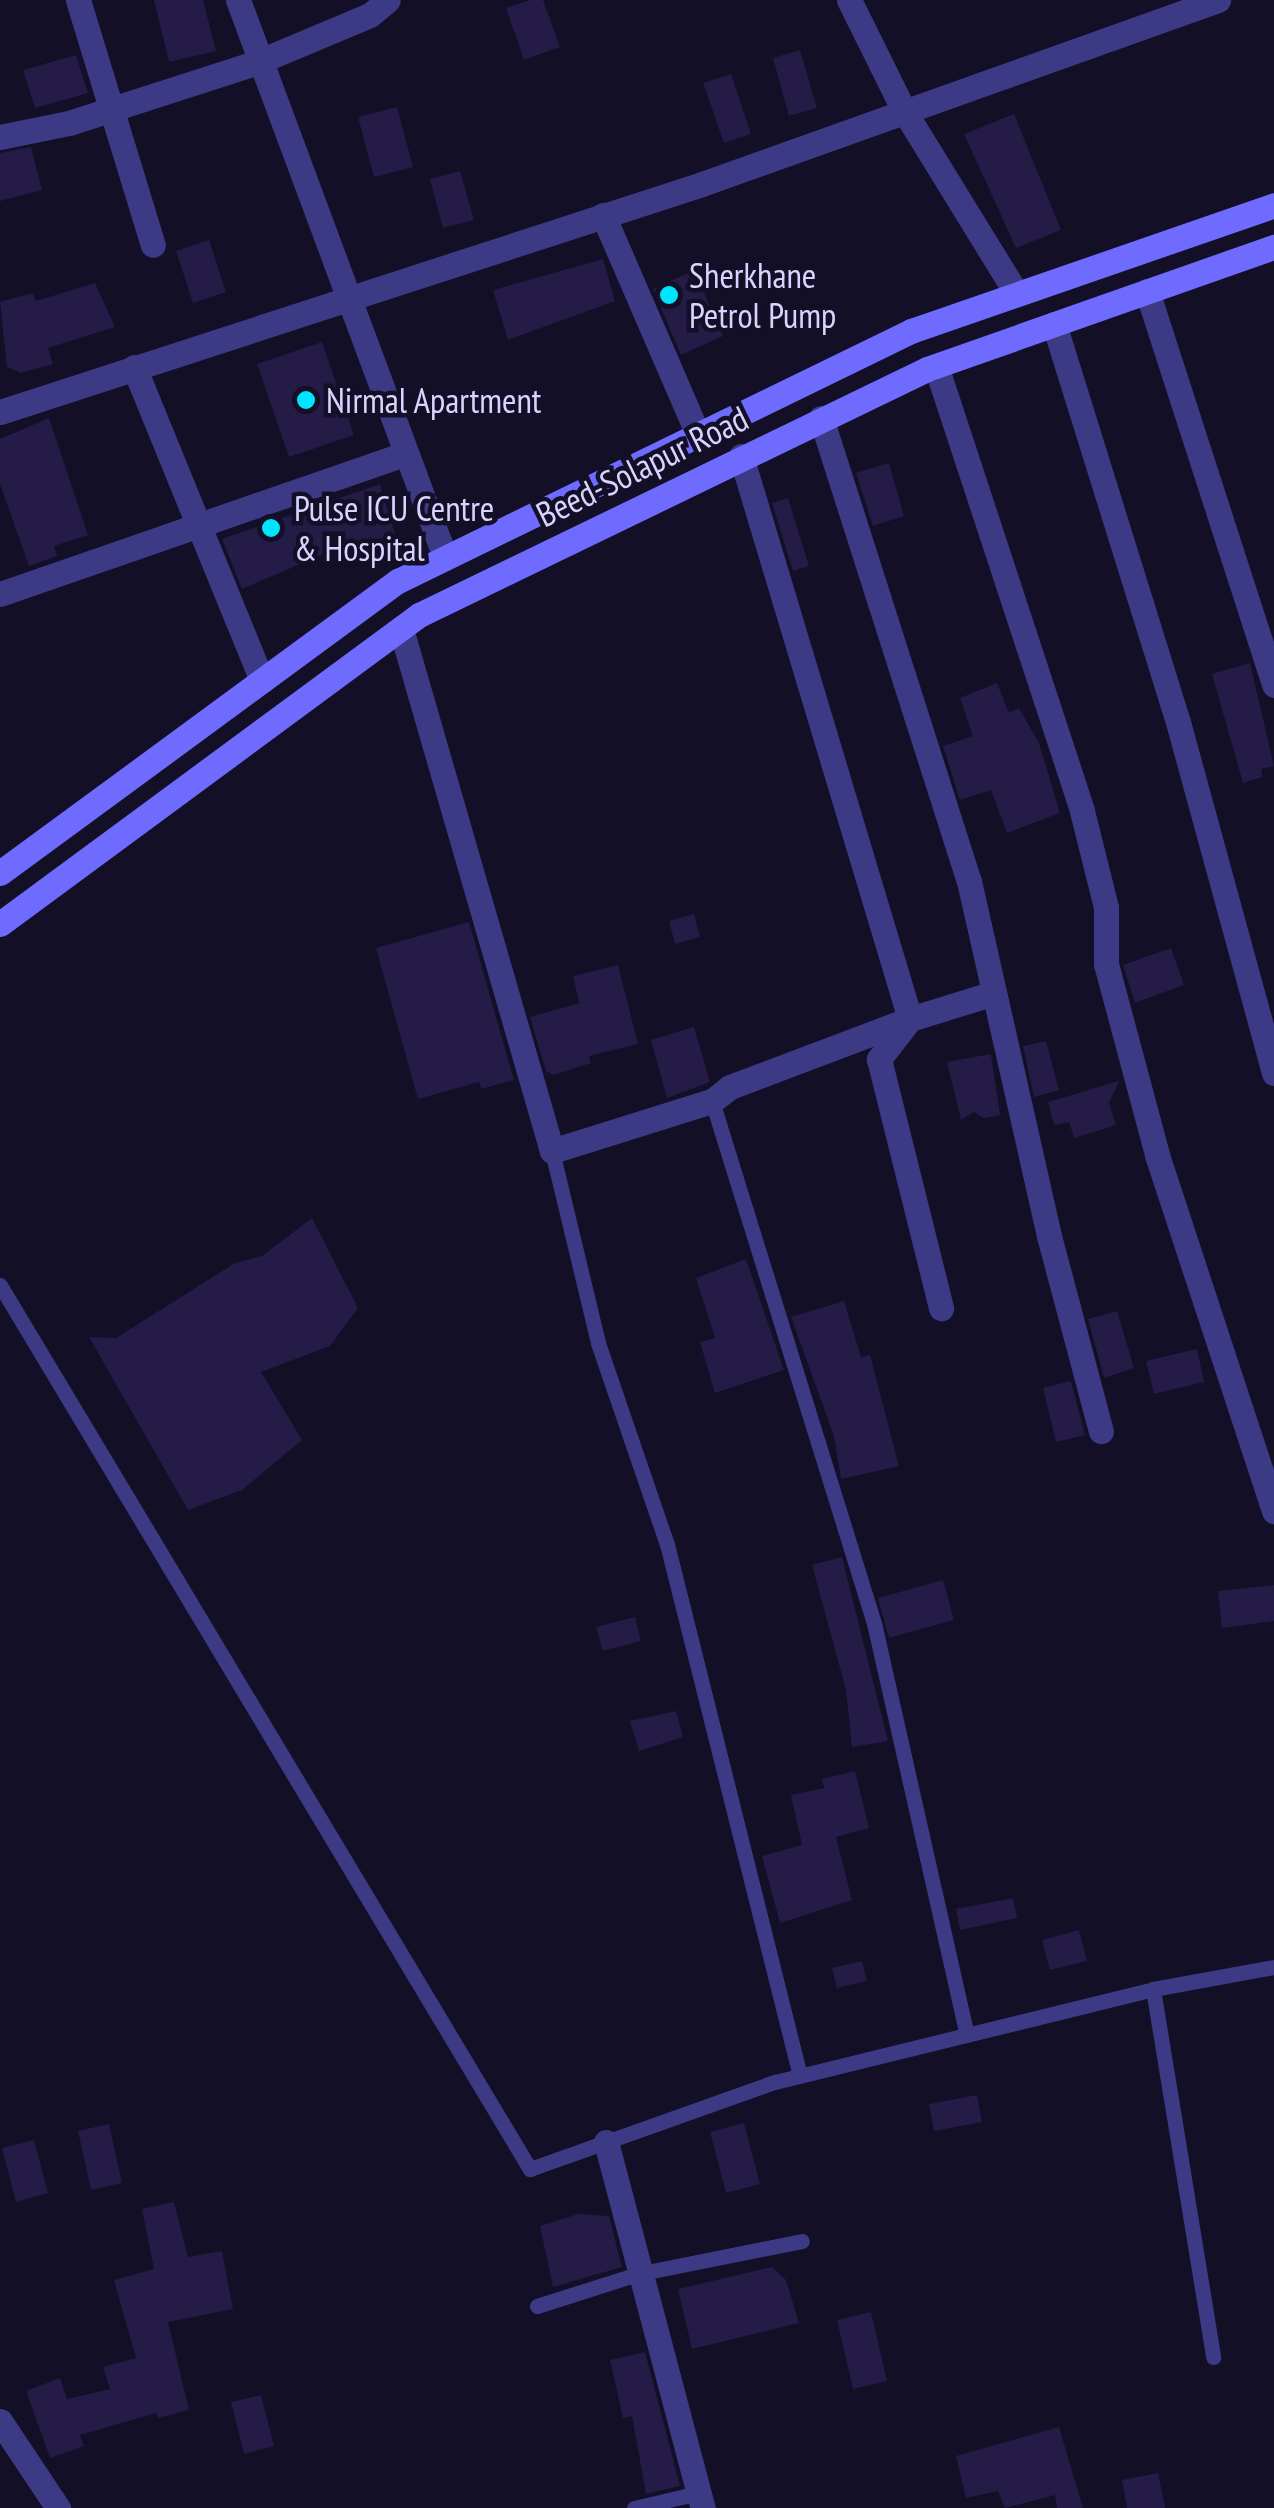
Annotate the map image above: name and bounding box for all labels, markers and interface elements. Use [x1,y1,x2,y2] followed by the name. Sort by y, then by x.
[689,254,836,336] place label: Sherkhane Petrol Pump
[658,284,680,306] marker: Sherkhane Petrol Pump
[326,379,542,421] place label: Nirmal Apartment
[295,389,317,411] marker: Nirmal Apartment
[530,397,754,535] street label: Beed-Solapur Road
[294,487,494,569] place label: Pulse ICU Centre & Hospital
[258,515,284,541] marker: Pulse ICU Centre & Hospital

